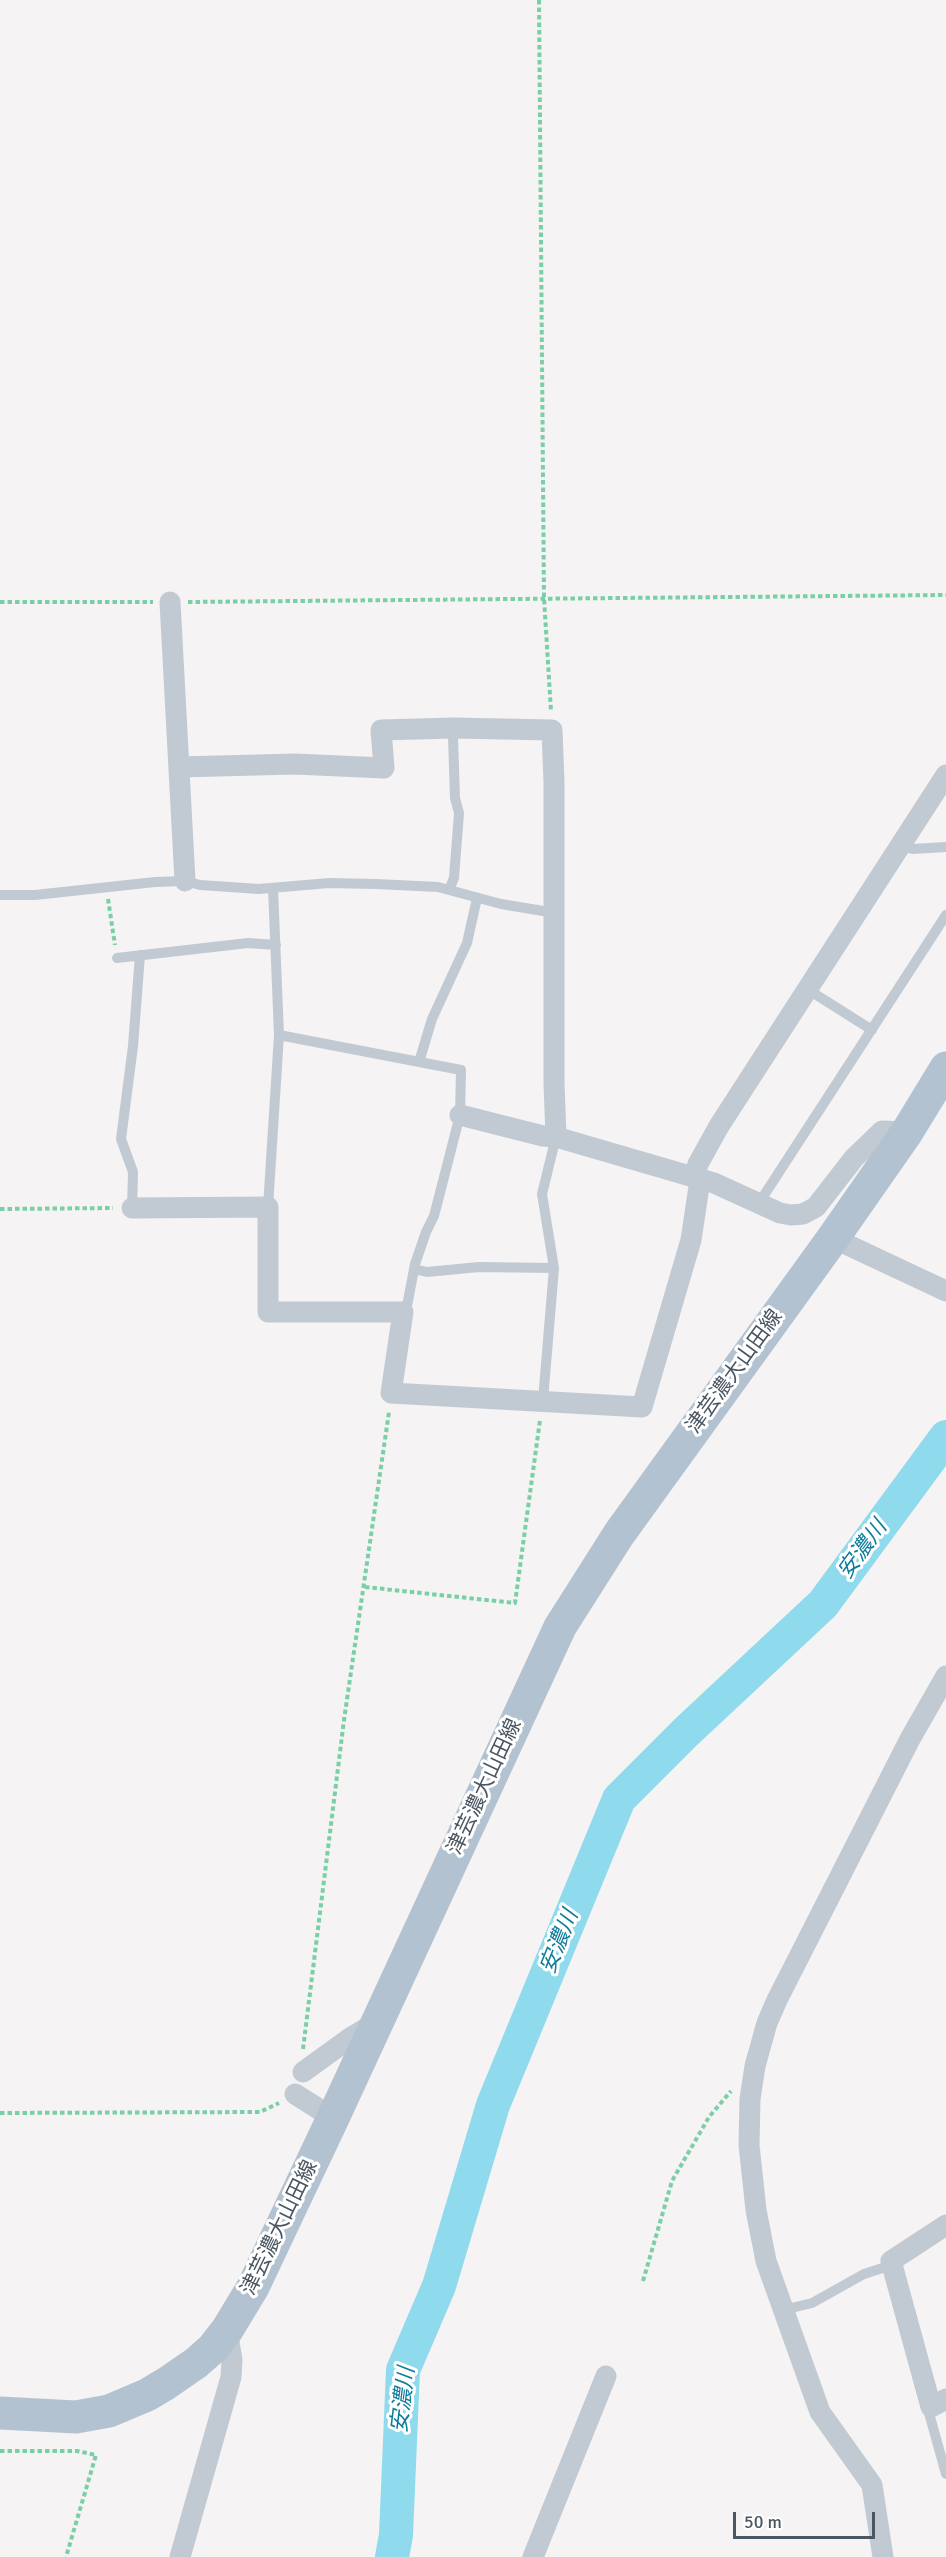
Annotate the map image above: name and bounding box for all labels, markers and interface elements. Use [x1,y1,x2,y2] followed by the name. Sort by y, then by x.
[682,1305,788,1439] street label: 津芸濃大山田線
[833,1516,893,1584] water label: 安濃川
[443,1715,527,1859] street label: 津芸濃大山田線
[535,1906,585,1978] water label: 安濃川
[236,2156,324,2300] street label: 津芸濃大山田線
[387,2366,421,2434] water label: 安濃川
[736,2500,878,2538] scale bar
[744,2511,782,2533] text: 50 m

